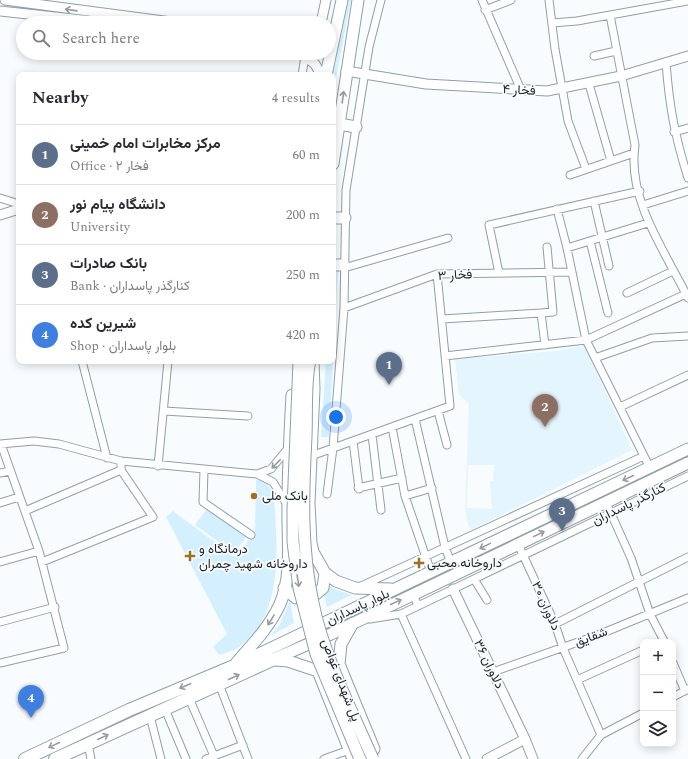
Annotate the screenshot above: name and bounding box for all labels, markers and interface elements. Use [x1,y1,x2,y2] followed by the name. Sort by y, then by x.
[65,6,78,14] one-way arrow
[16,16,336,60] search box
[30,27,52,49] icon: search
[62,27,140,50] text: Search here
[502,79,536,101] street label: فخار ۴
[32,85,88,111] text: Nearby
[272,88,320,108] text: 4 results
[339,91,347,104] one-way arrow
[70,132,221,155] text: مرکز مخابرات امام خمینی
[41,145,49,165] text: 1
[293,145,320,165] text: 60 m
[70,156,149,176] text: Office · فخار ۲
[70,193,166,216] text: دانشگاه پیام نور
[41,205,49,225] text: 2
[286,205,320,225] text: 200 m
[70,217,130,237] text: University
[70,252,147,275] text: بانک صادرات
[437,264,473,286] street label: فخار ۳
[41,265,49,285] text: 3
[286,265,320,285] text: 250 m
[70,276,190,296] text: Bank · کنارگذر پاسداران
[70,312,136,335] text: شیرین کده
[41,325,49,345] text: 4
[286,325,320,345] text: 420 m
[70,336,176,356] text: Shop · بلوار پاسداران
[376,352,402,385] pin: 1
[532,394,558,427] pin: 2
[326,407,346,427] your location
[271,459,280,469] one-way arrow
[622,475,634,482] one-way arrow
[589,477,670,531] street label: کنارگذر پاسداران
[262,486,308,506] place label: بانک ملی
[249,491,259,501] marker: بانک ملی
[549,498,575,531] pin: 3
[533,530,545,537] one-way arrow
[199,539,308,574] place label: درمانگاه و داروخانه شهید چمران
[479,543,491,550] one-way arrow
[184,550,196,562] marker: درمانگاه و داروخانه شهید چمران
[427,553,502,573] place label: داروخانه محبی
[414,558,424,568] marker: داروخانه محبی
[294,574,302,587] one-way arrow
[526,578,566,634] street label: دلاوران ۳۰
[323,584,393,630] street label: بلوار پاسداران
[390,598,402,605] one-way arrow
[267,614,275,625] one-way arrow
[571,622,611,652] street label: شقایق
[316,636,366,724] street label: پل شهدای غواص
[468,636,510,692] street label: دلاوران ۳۶
[640,639,676,747] map controls
[640,639,676,675] button: +
[228,673,240,680] one-way arrow
[640,675,676,711] button: −
[179,683,191,690] one-way arrow
[18,685,44,718] pin: 4
[640,711,676,747] button: layers
[97,733,109,740] one-way arrow
[48,742,60,749] one-way arrow

